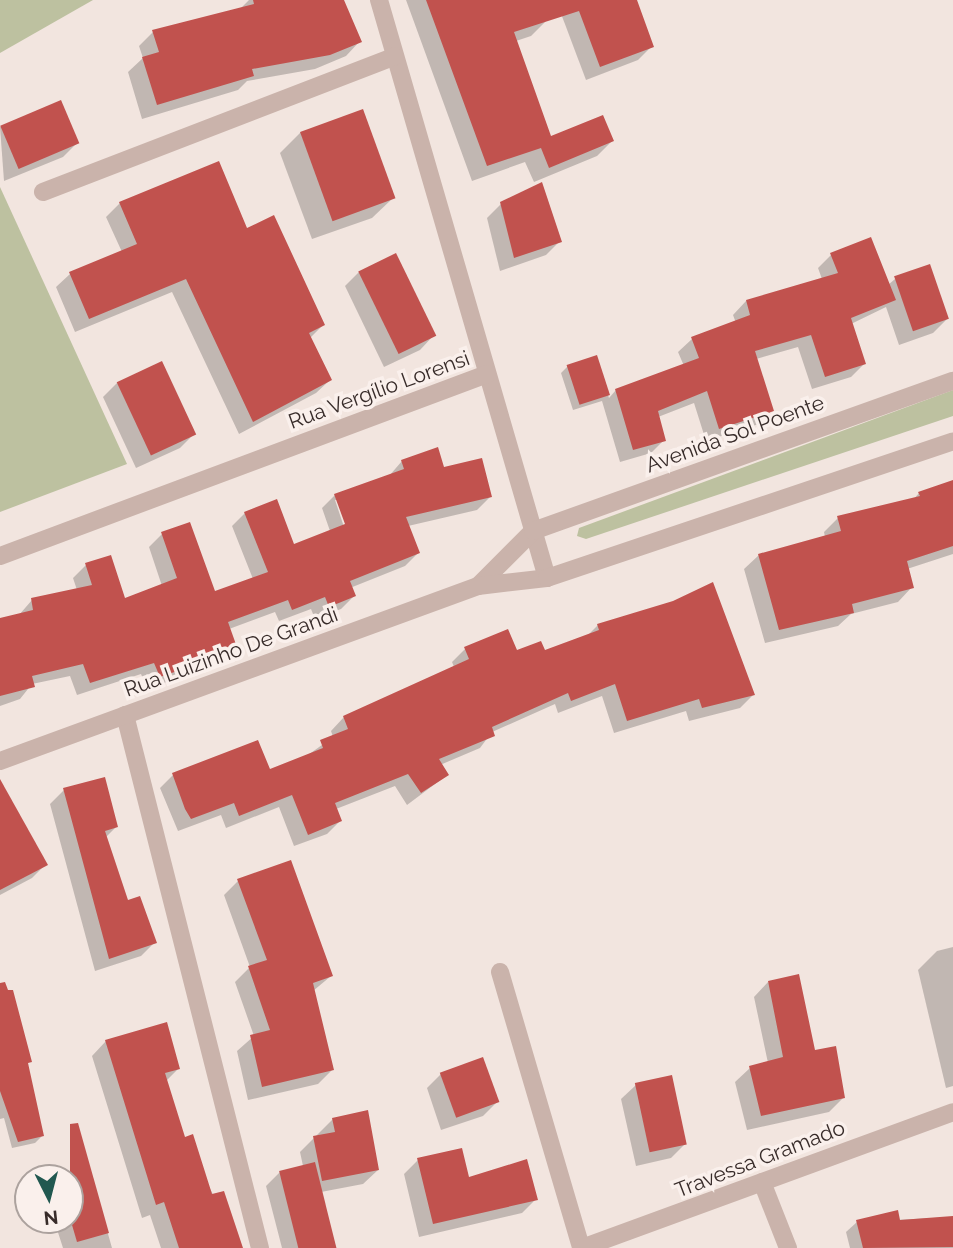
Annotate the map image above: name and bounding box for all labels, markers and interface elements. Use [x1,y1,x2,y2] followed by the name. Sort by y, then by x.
[285,345,473,435] street label: Rua Vergílio Lorensi
[642,390,828,478] street label: Avenida Sol Poente
[121,602,341,702] street label: Rua Luizinho De Grandi
[672,1115,848,1203] street label: Travessa Gramado
[14,1164,84,1234] north arrow
[43,1206,59,1230] text: N

